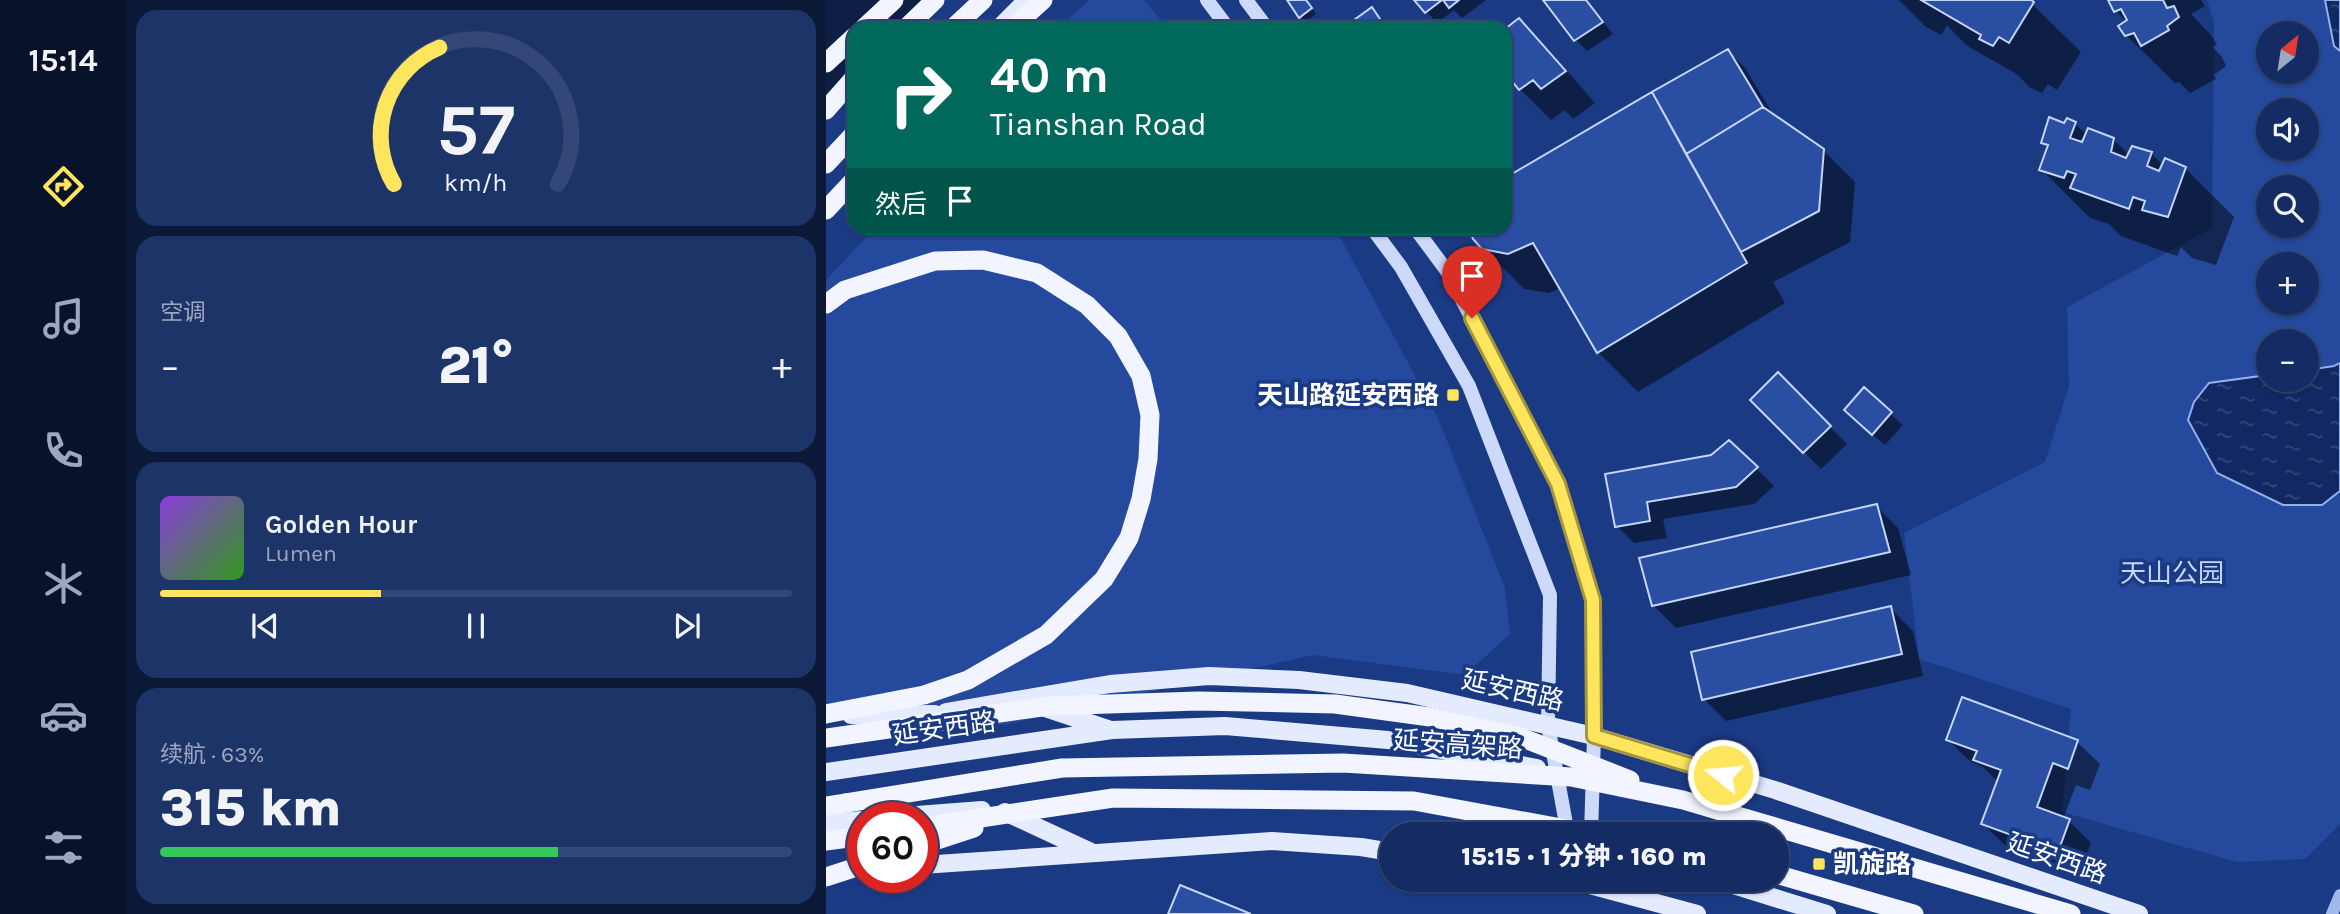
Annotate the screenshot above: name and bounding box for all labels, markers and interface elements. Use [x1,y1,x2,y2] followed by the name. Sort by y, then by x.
[2256,21,2319,84] north arrow
[2256,21,2319,392] map controls
[28,42,98,79] text: 15:14
[990,47,1109,104] text: 40 m
[875,49,966,140] icon: right
[437,87,515,172] text: 57
[2256,98,2319,161] button: sound
[990,106,1207,143] text: Tianshan Road
[39,162,88,211] icon: directions
[444,168,508,197] text: km/h
[2256,175,2319,238] button: search
[941,182,979,220] icon: arrive
[875,189,927,220] text: 然后
[1442,246,1502,318] pin
[2256,252,2319,315] button: +
[1453,257,1491,295] icon: arrive
[39,294,88,343] icon: music
[160,299,206,326] text: 空调
[2256,329,2319,392] button: −
[438,335,514,396] text: 21°
[160,344,180,389] text: −
[772,344,792,389] text: +
[1257,380,1439,411] place label: 天山路延安西路
[1445,387,1461,403] marker: 天山路延安西路
[39,426,88,475] icon: phone
[265,509,417,540] text: Golden Hour
[265,540,337,567] text: Lumen
[2120,558,2224,589] park label: 天山公园
[39,559,88,608] icon: climate
[246,607,284,645] icon: previous
[457,607,495,645] icon: pause
[668,607,706,645] icon: next
[1459,664,1567,717] street label: 延安西路
[39,691,88,740] icon: car
[890,706,998,751] street label: 延安西路
[1392,725,1524,764] street label: 延安高架路
[1686,738,1760,812] position arrow
[160,741,264,768] text: 续航 · 63%
[160,777,342,838] text: 315 km
[847,802,938,893] speed limit sign: 60
[39,823,88,872] icon: filters
[2003,827,2111,890] street label: 延安西路
[1461,841,1707,872] text: 15:15 · 1 分钟 · 160 m
[1833,849,1911,880] place label: 凯旋路
[1811,856,1827,872] marker: 凯旋路

